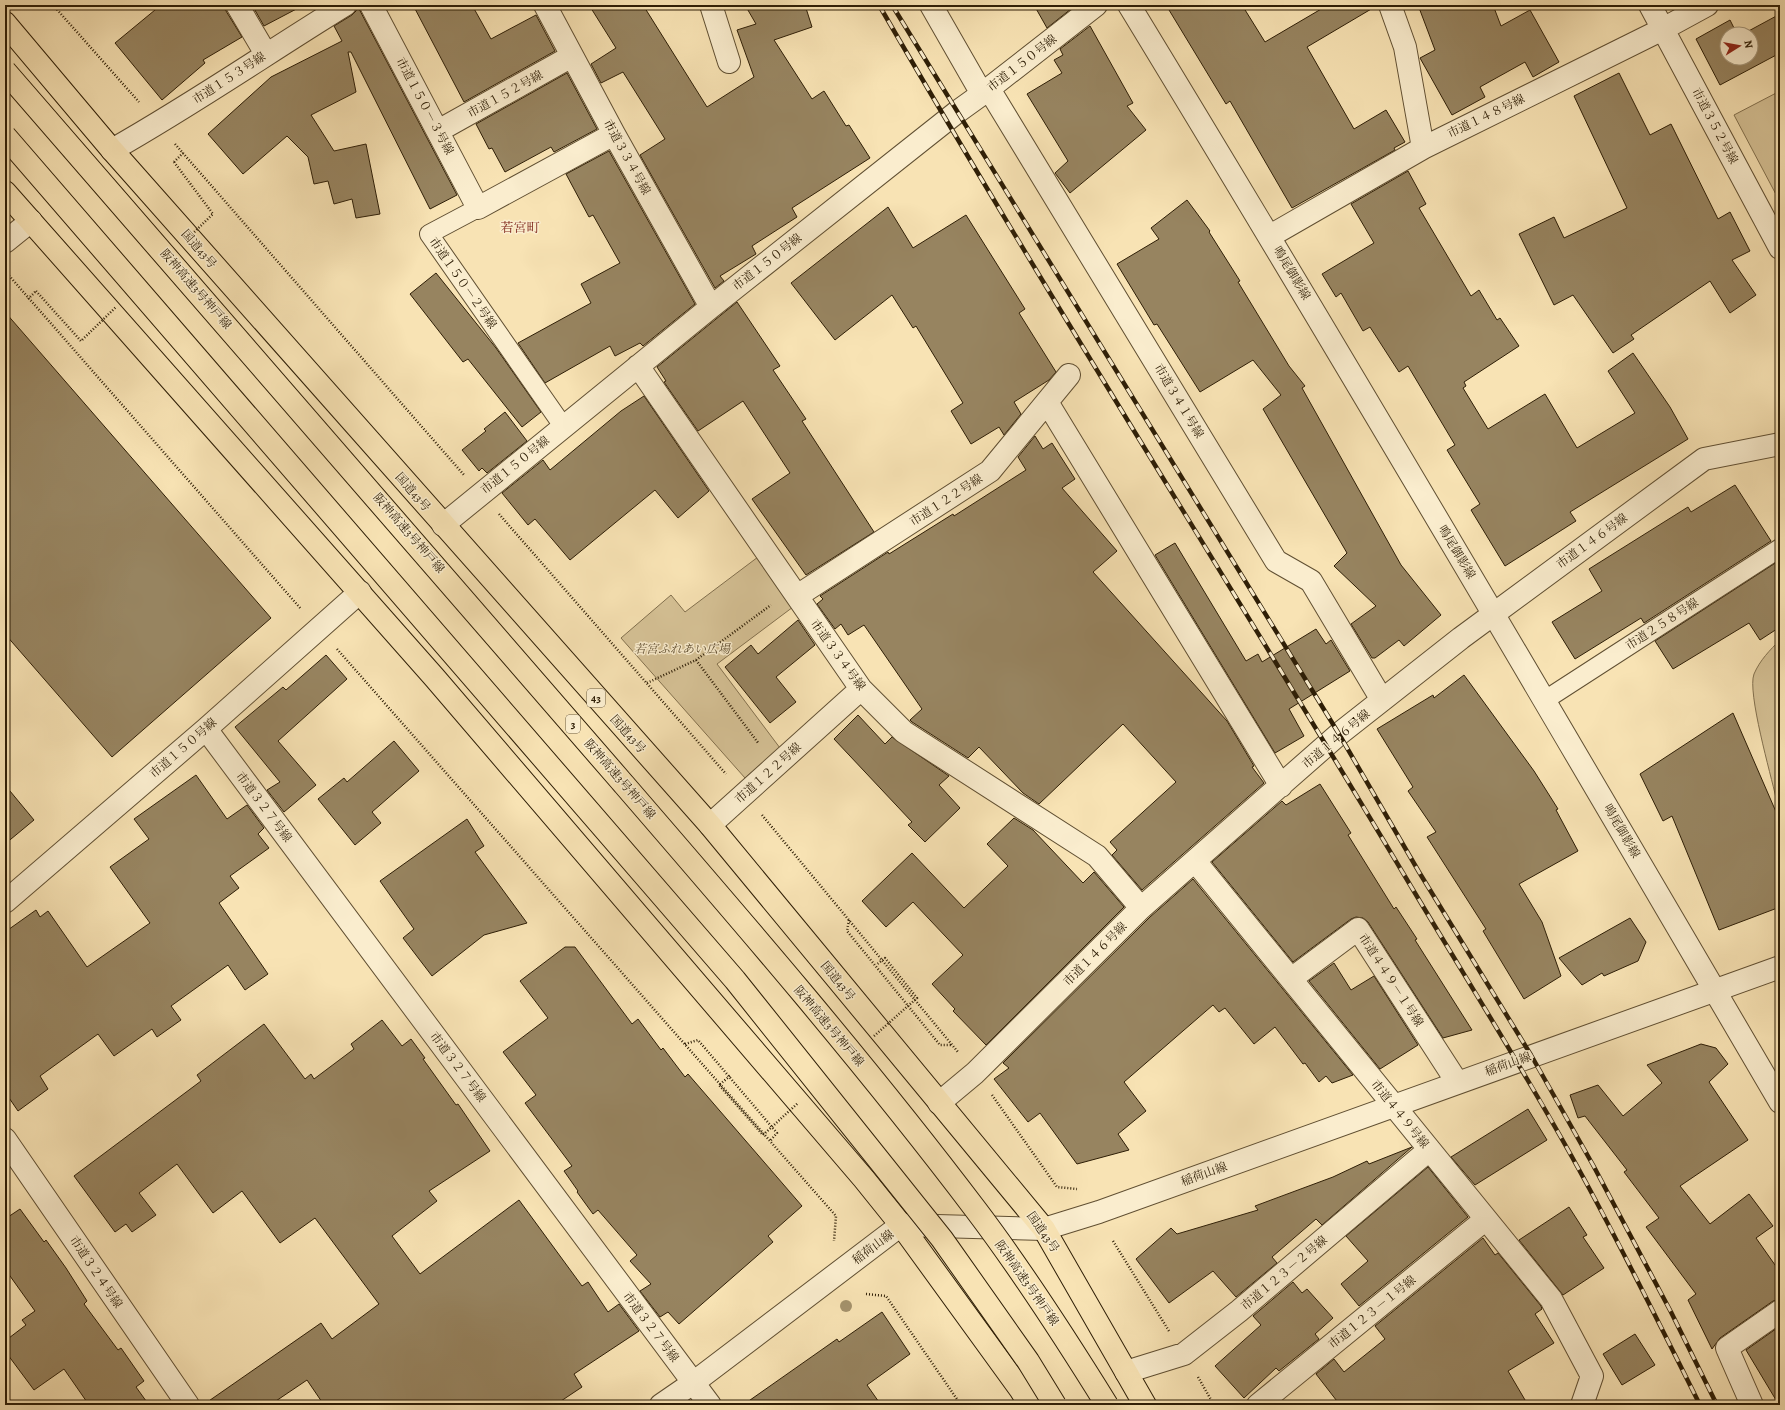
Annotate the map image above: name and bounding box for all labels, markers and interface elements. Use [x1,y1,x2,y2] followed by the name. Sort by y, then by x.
[1719,26,1759,66] north arrow
[984,31,1060,95] street label: 市道１５０号線
[1740,39,1756,50] text: N
[189,48,269,108] street label: 市道１５３号線
[393,55,457,157] street label: 市道１５０－３号線
[464,67,546,121] street label: 市道１５２号線
[1688,85,1742,167] street label: 市道３５２号線
[1445,90,1527,142] street label: 市道１４８号線
[600,116,654,198] street label: 市道３３４号線
[500,219,540,236] district label: 若宮町
[178,226,220,272] street label: 国道43号
[729,230,805,294] street label: 市道１５０号線
[425,234,501,332] street label: 市道１５０－２号線
[1270,243,1314,303] street label: 鳴尾御影線
[157,246,235,332] street label: 阪神高速3号神戸線
[1151,361,1207,441] street label: 市道３４１号線
[477,432,553,498] street label: 市道１５０号線
[392,469,434,515] street label: 国道43号
[906,470,986,530] street label: 市道１２２号線
[370,490,448,576] street label: 阪神高速3号神戸線
[1553,510,1631,572] street label: 市道１４６号線
[1435,522,1479,582] street label: 鳴尾御影線
[1622,594,1702,654] street label: 市道２５８号線
[807,616,869,694] street label: 市道３３４号線
[634,641,731,657] park label: 若宮ふれあい広場
[587,689,605,707] road number: 43
[1299,706,1373,772] street label: 市道１４６号線
[607,711,649,757] street label: 国道43号
[146,714,220,782] street label: 市道１５０号線
[566,715,580,733] road number: 3
[581,736,659,822] street label: 阪神高速3号神戸線
[731,739,805,807] street label: 市道１２２号線
[232,769,296,845] street label: 市道３２７号線
[1600,801,1644,861] street label: 鳴尾御影線
[1060,919,1130,989] street label: 市道１４６号線
[1355,930,1427,1030] street label: 市道４４９－１号線
[817,958,859,1004] street label: 国道43号
[790,982,868,1070] street label: 阪神高速3号神戸線
[426,1029,490,1105] street label: 市道３２７号線
[1483,1048,1533,1080] street label: 稲荷山線
[1367,1076,1433,1152] street label: 市道４４９号線
[1179,1158,1229,1190] street label: 稲荷山線
[1023,1208,1063,1256] street label: 国道43号
[849,1226,897,1268] street label: 稲荷山線
[1237,1232,1331,1314] street label: 市道１２３－２号線
[66,1233,126,1311] street label: 市道３２４号線
[991,1237,1063,1329] street label: 阪神高速3号神戸線
[1325,1272,1419,1352] street label: 市道１２３－１号線
[619,1289,683,1365] street label: 市道３２７号線

